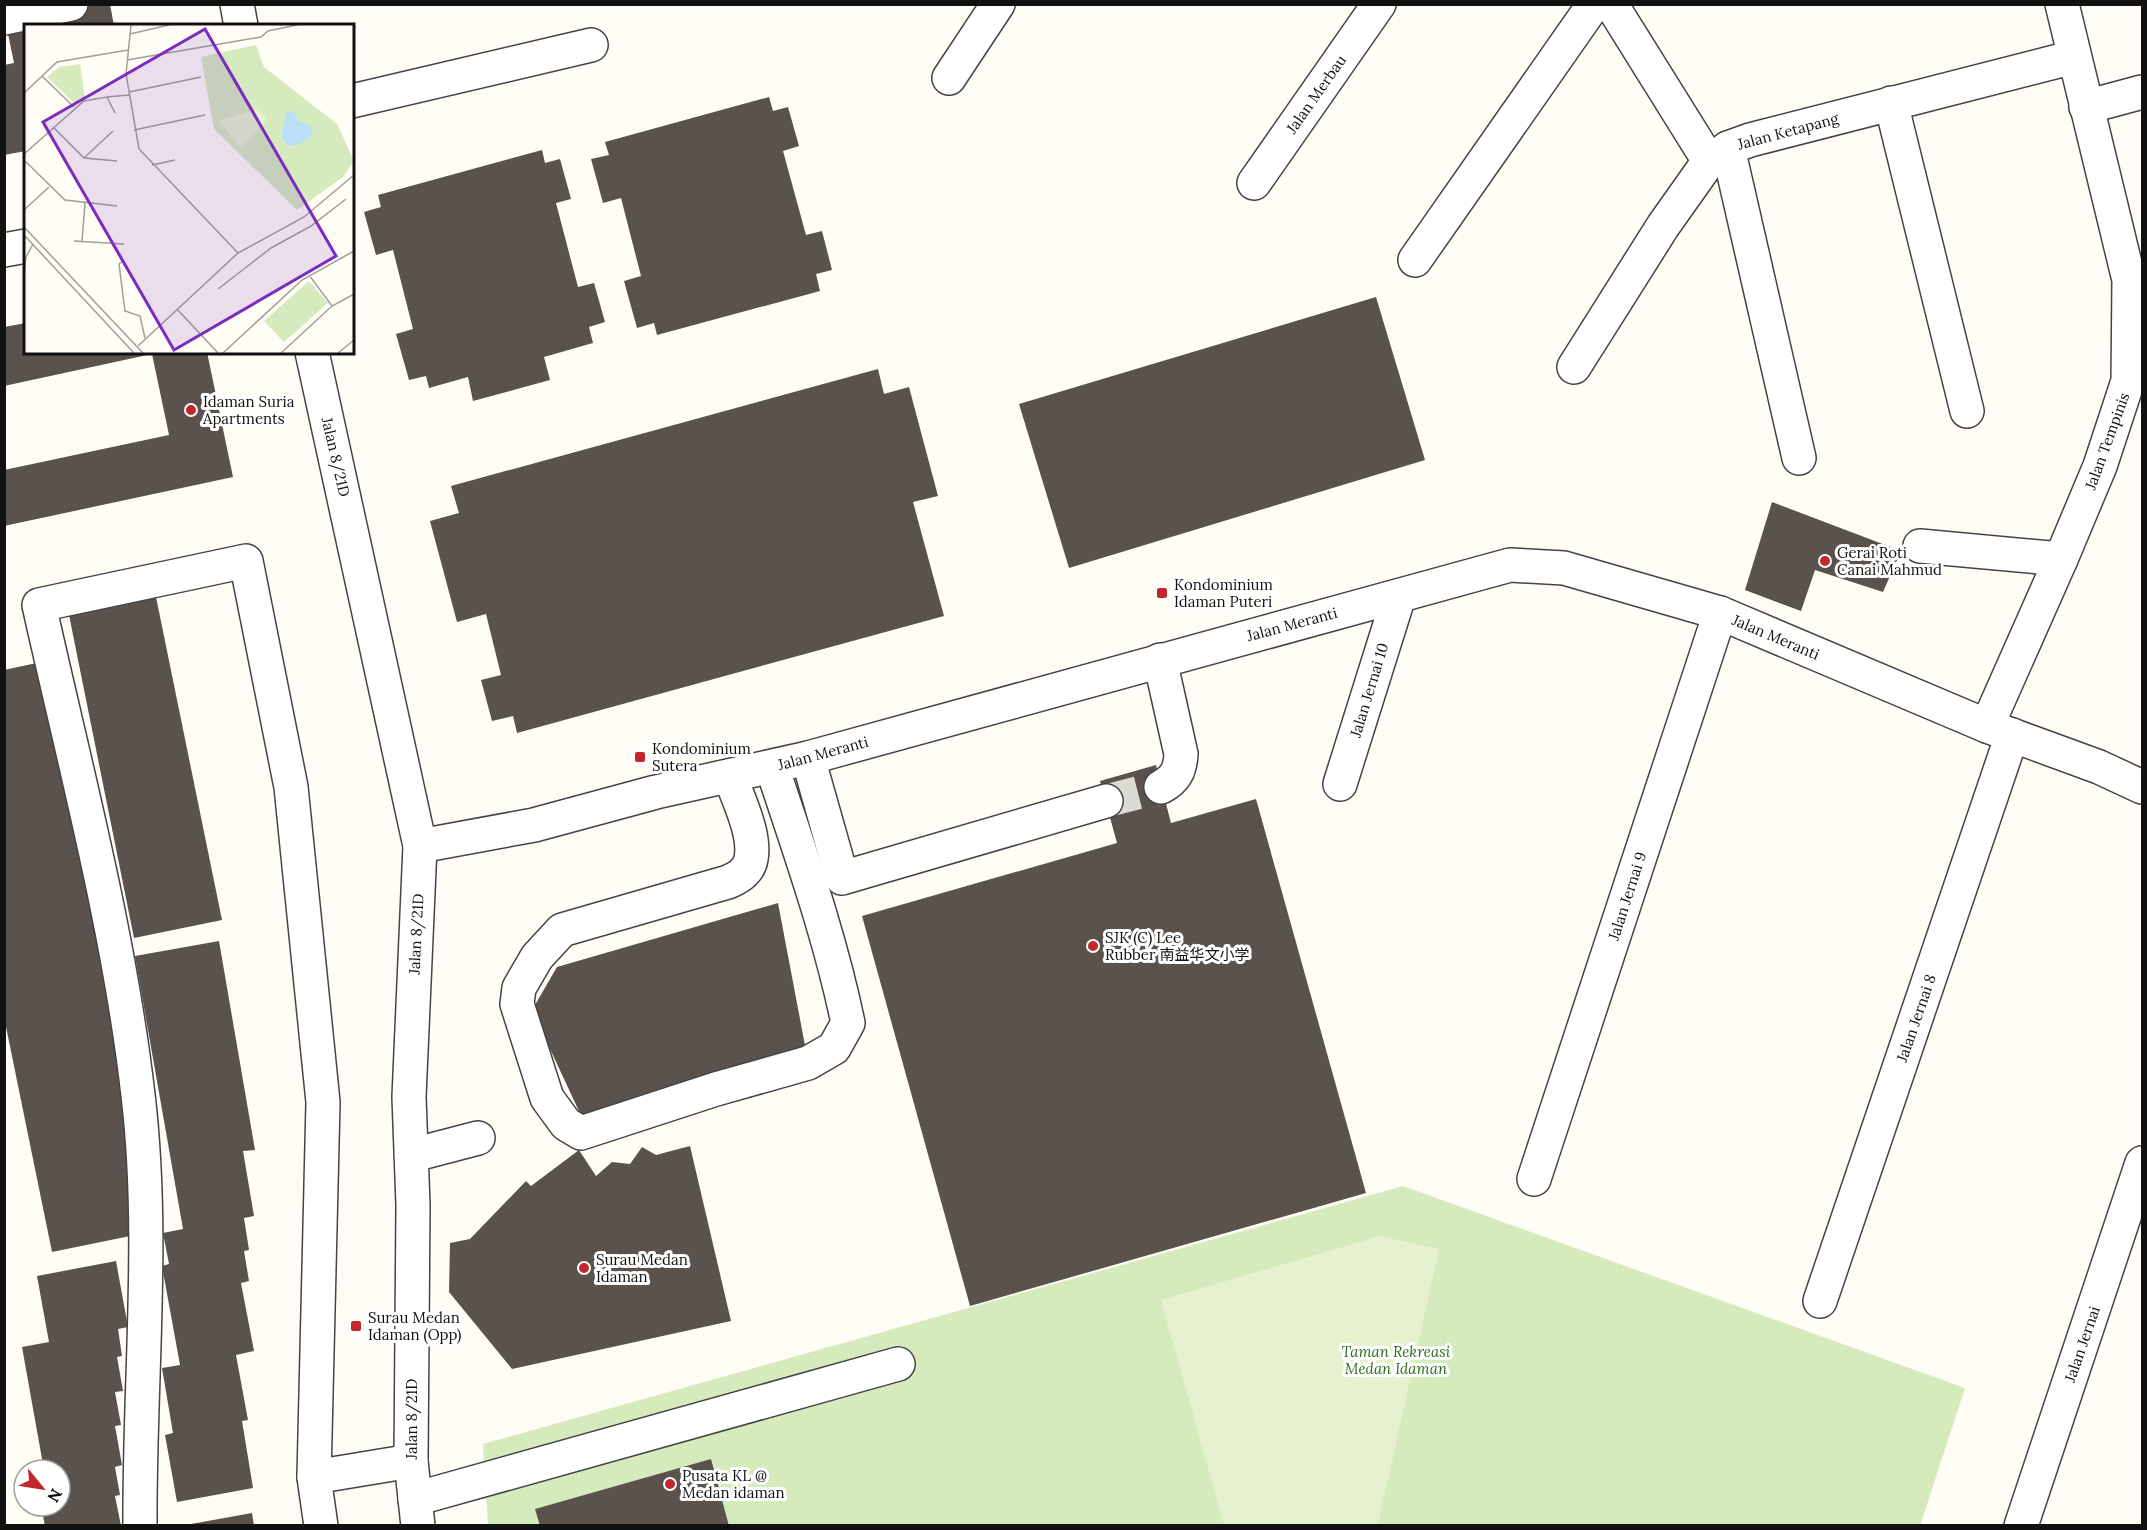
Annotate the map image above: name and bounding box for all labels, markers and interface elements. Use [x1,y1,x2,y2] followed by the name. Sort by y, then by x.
[24,24,354,354] inset map
[1281,51,1350,138] street label: Jalan Merbau
[1735,108,1841,154] street label: Jalan Ketapang
[2080,390,2133,493] street label: Jalan Tempinis
[202,392,295,428] place label: Idaman Suria Apartments
[184,403,198,417] marker: Idaman Suria Apartments
[316,414,354,499] street label: Jalan 8/21D
[1837,543,1942,579] place label: Gerai Roti Canai Mahmud
[1818,554,1832,568] marker: Gerai Roti Canai Mahmud
[1174,575,1273,611] place label: Kondominium Idaman Puteri
[1155,586,1169,600] marker: Kondominium Idaman Puteri
[1244,603,1339,645] street label: Jalan Meranti
[1729,610,1822,664] street label: Jalan Meranti
[1345,640,1392,740] street label: Jalan Jernai 10
[775,732,870,774] street label: Jalan Meranti
[652,739,751,775] place label: Kondominium Sutera
[633,750,647,764] marker: Kondominium Sutera
[1603,849,1650,943] street label: Jalan Jernai 9
[404,893,429,976] street label: Jalan 8/21D
[1105,928,1249,964] place label: SJK (C) Lee Rubber 南益华文小学
[1086,939,1100,953] marker: SJK (C) Lee Rubber 南益华文小学
[1892,972,1940,1065] street label: Jalan Jernai 8
[596,1250,688,1286] place label: Surau Medan Idaman
[577,1261,591,1275] marker: Surau Medan Idaman
[2060,1304,2104,1385] street label: Jalan Jernai
[368,1308,462,1345] place label: Surau Medan Idaman (Opp)
[349,1319,363,1333] marker: Surau Medan Idaman (Opp)
[1342,1342,1451,1378] park label: Taman Rekreasi Medan Idaman
[402,1379,422,1460] street label: Jalan 8/21D
[12,1458,72,1518] north arrow
[682,1466,785,1502] place label: Pusata KL @ Medan idaman
[663,1477,677,1491] marker: Pusata KL @ Medan idaman
[43,1485,67,1506] text: N

